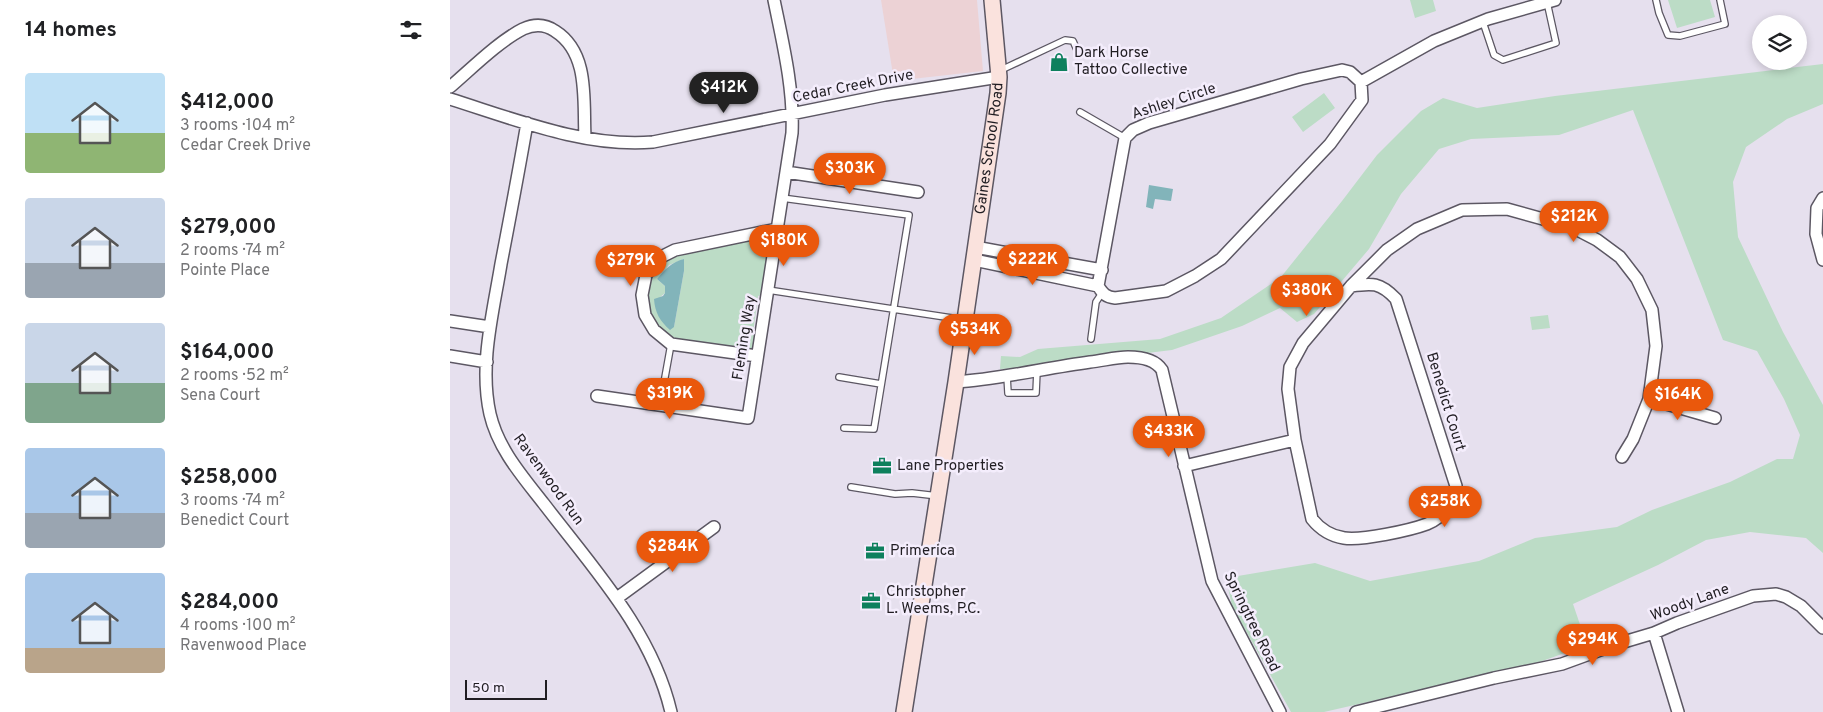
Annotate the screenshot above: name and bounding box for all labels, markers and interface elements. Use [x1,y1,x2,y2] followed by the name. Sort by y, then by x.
[1752,15,1807,70] map controls
[1752,15,1807,70] button: layers
[397,16,425,44] icon: filters
[25,17,117,44] text: 14 homes
[1074,44,1187,80] place label: Dark Horse Tattoo Collective
[1048,51,1070,73] shop icon: Dark Horse Tattoo Collective
[791,66,915,108] street label: Cedar Creek Drive
[689,72,759,114] pin: $412K
[700,78,748,98] text: $412K
[1130,79,1218,125] street label: Ashley Circle
[971,82,1008,216] street label: Gaines School Road
[180,89,274,116] text: $412,000
[65,93,125,153] icon: home
[180,116,295,136] text: 3 rooms · 104 m²
[180,136,311,156] text: Cedar Creek Drive
[815,152,885,195] pin: $303K
[825,159,875,179] text: $303K
[1539,200,1609,243] pin: $212K
[1551,207,1597,227] text: $212K
[180,214,276,241] text: $279,000
[65,218,125,278] icon: home
[749,224,819,267] pin: $180K
[760,231,808,251] text: $180K
[180,241,285,261] text: 2 rooms · 74 m²
[596,244,666,287] pin: $279K
[998,244,1068,286] pin: $222K
[1008,250,1058,270] text: $222K
[606,251,656,271] text: $279K
[180,261,270,281] text: Pointe Place
[1272,274,1342,317] pin: $380K
[1282,281,1332,301] text: $380K
[729,294,761,382] street label: Fleming Way
[940,314,1010,356] pin: $534K
[950,320,1000,340] text: $534K
[180,339,274,366] text: $164,000
[65,343,125,403] icon: home
[1421,350,1469,454] street label: Benedict Court
[180,366,289,386] text: 2 rooms · 52 m²
[635,378,705,420] pin: $319K
[1643,378,1713,421] pin: $164K
[647,384,693,404] text: $319K
[1654,385,1702,405] text: $164K
[180,386,260,406] text: Sena Court
[1134,416,1204,458] pin: $433K
[1144,422,1194,442] text: $433K
[508,431,588,529] street label: Ravenwood Run
[871,455,893,477] office icon: Lane Properties
[897,457,1004,476] place label: Lane Properties
[180,464,278,491] text: $258,000
[65,468,125,528] icon: home
[1410,486,1480,528] pin: $258K
[180,491,285,511] text: 3 rooms · 74 m²
[1420,492,1470,512] text: $258K
[180,511,289,531] text: Benedict Court
[638,530,708,573] pin: $284K
[647,537,699,557] text: $284K
[864,540,886,562] office icon: Primerica
[890,542,955,561] place label: Primerica
[1219,569,1283,675] street label: Springtree Road
[1648,580,1732,626] street label: Woody Lane
[886,583,980,619] place label: Christopher L. Weems, P.C.
[180,589,279,616] text: $284,000
[860,590,882,612] office icon: Christopher L. Weems, P.C.
[65,593,125,653] icon: home
[180,616,296,636] text: 4 rooms · 100 m²
[1558,624,1628,666] pin: $294K
[1568,630,1618,650] text: $294K
[180,636,307,656] text: Ravenwood Place
[465,677,548,700] scale bar
[472,680,505,697] text: 50 m

